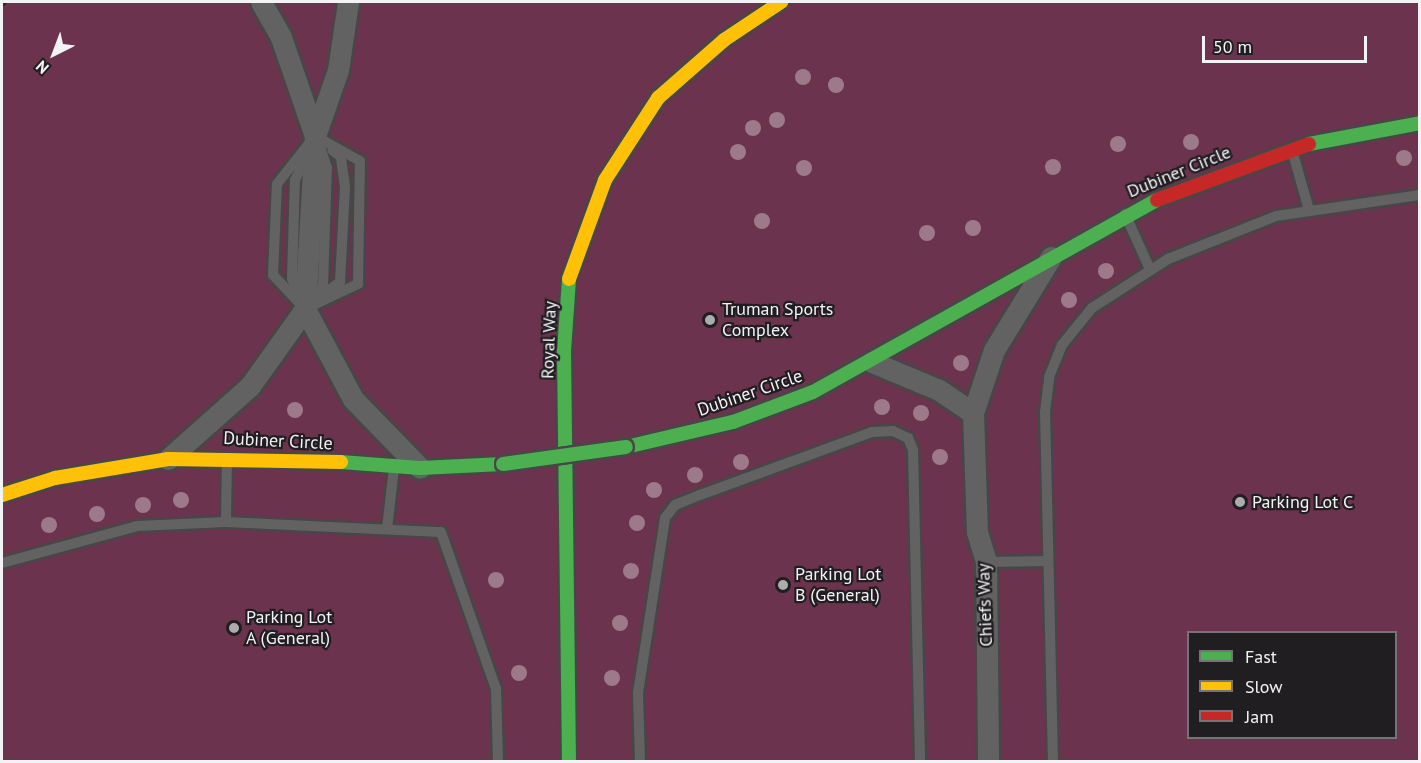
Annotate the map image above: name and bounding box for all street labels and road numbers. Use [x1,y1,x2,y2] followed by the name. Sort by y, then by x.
[1124,141,1234,203] street label: Dubiner Circle
[537,301,561,379] street label: Royal Way
[695,365,805,421] street label: Dubiner Circle
[223,427,333,455] street label: Dubiner Circle
[973,563,997,647] street label: Chiefs Way

